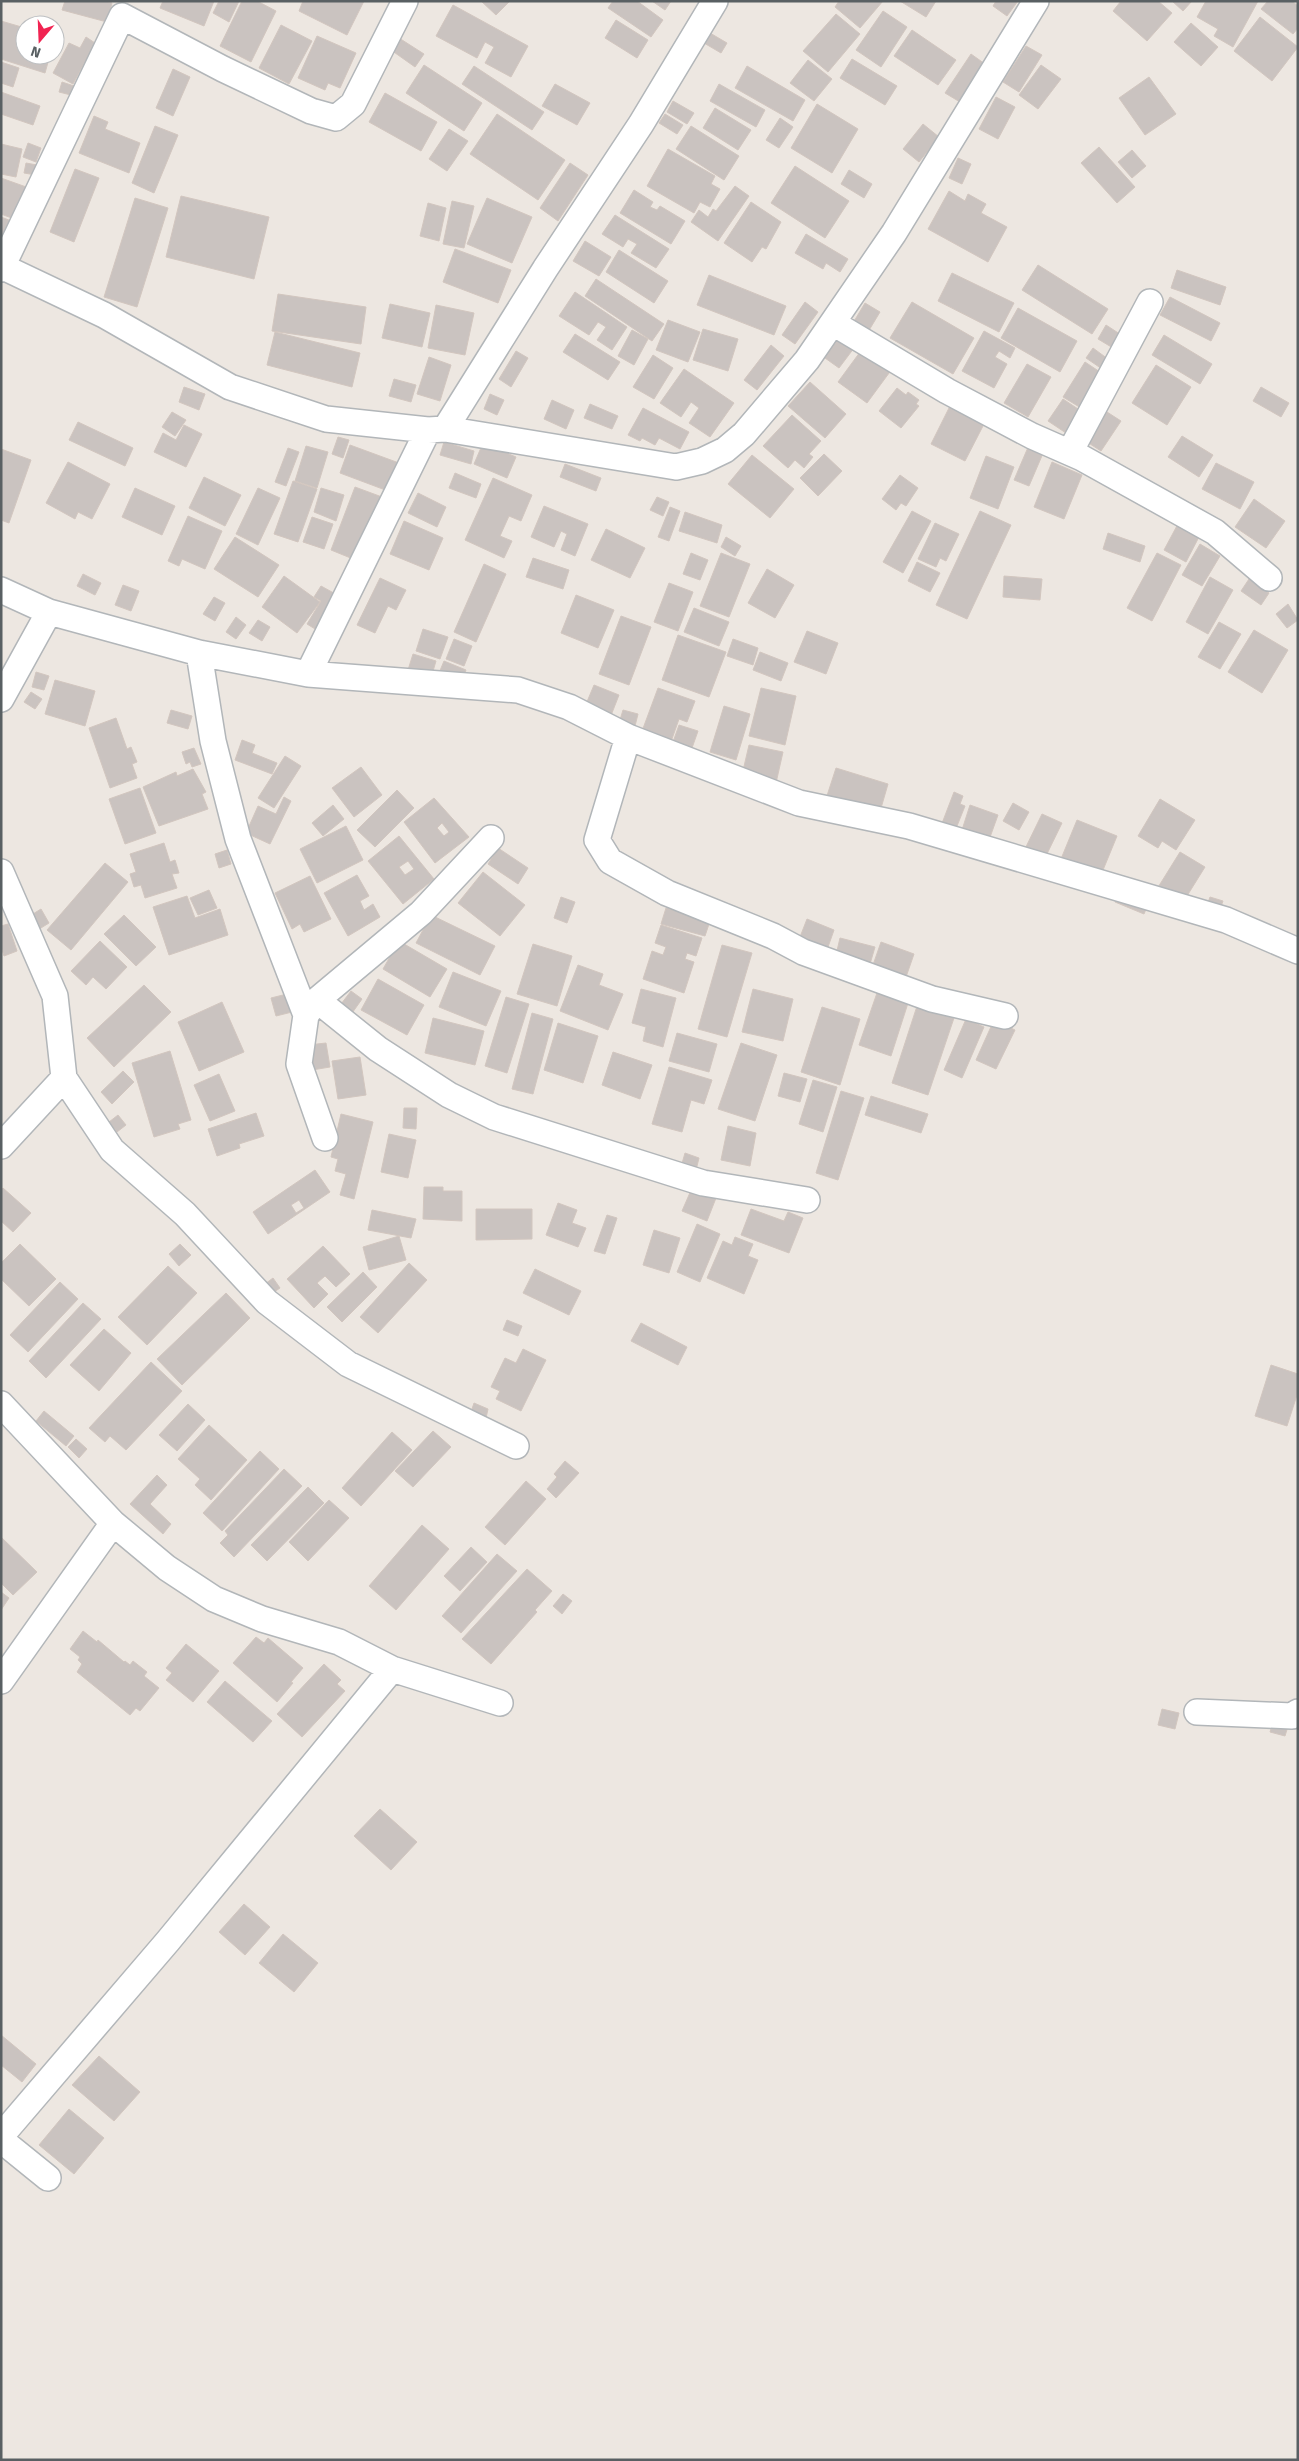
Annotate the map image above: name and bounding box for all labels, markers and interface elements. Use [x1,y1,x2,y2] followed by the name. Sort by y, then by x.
[15,15,65,65] north arrow
[29,42,43,61] text: N

